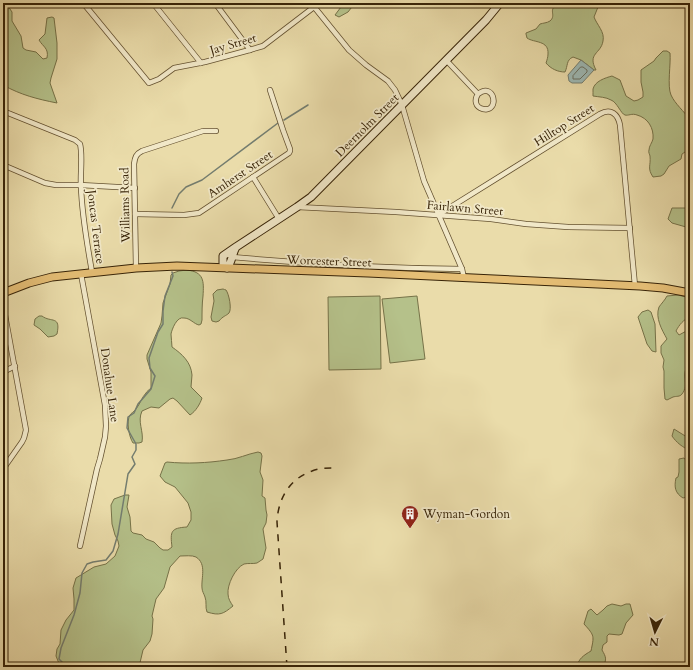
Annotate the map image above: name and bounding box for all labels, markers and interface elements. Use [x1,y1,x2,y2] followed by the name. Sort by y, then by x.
[206,30,258,59] street label: Jay Street
[332,90,402,160] street label: Deernolm Street
[531,100,597,150] street label: Hilltop Street
[204,146,276,202] street label: Amherst Street
[116,167,134,244] street label: Williams Road
[83,187,108,265] street label: Joncas Terrace
[426,197,504,219] street label: Fairlawn Street
[285,251,372,270] street label: Worcester Street
[97,347,123,423] street label: Donahue Lane
[400,504,420,529] building icon: Wyman-Gordon
[422,506,510,522] place label: Wyman-Gordon
[635,612,675,652] north arrow
[648,634,660,649] text: N

